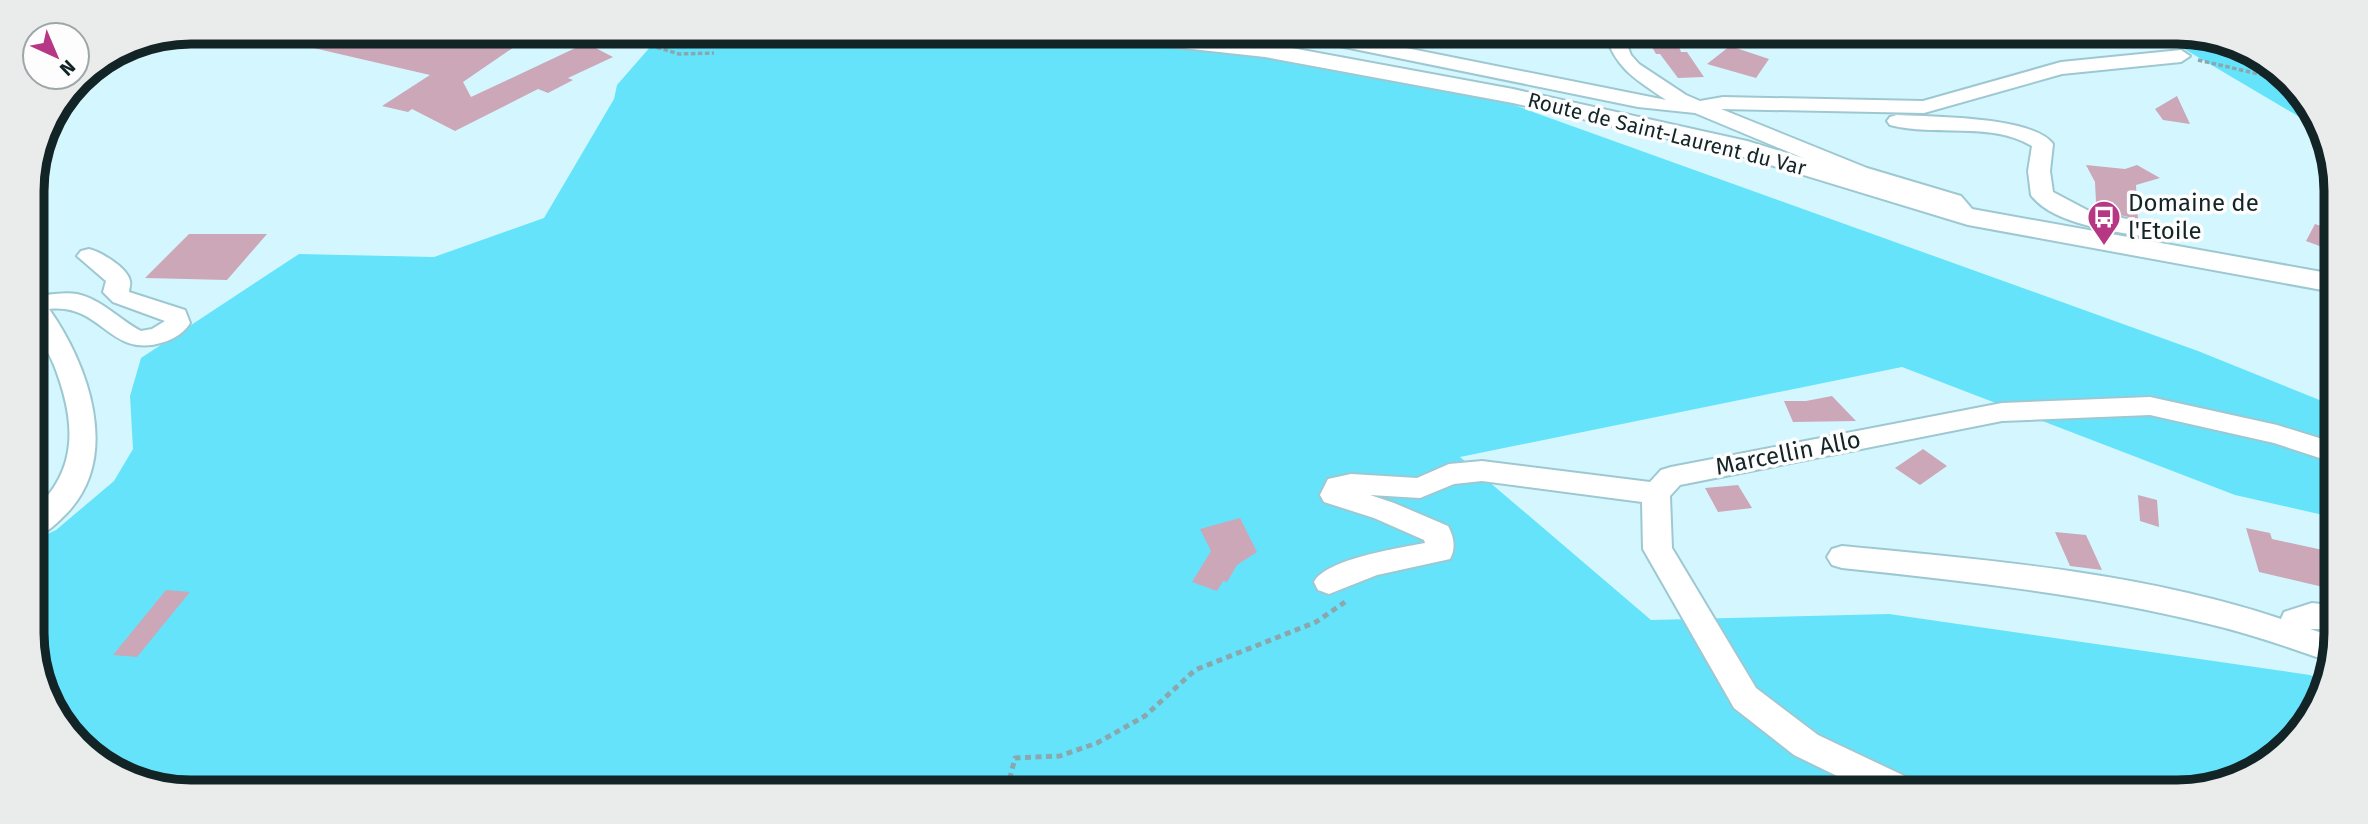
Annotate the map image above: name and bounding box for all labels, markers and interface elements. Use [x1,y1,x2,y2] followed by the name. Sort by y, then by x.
[21,21,91,91] north arrow
[55,55,80,81] text: N
[1525,87,1809,181] street label: Route de Saint-Laurent du Var
[2128,189,2259,245] place label: Domaine de l'Etoile
[2085,198,2123,247] bus stop icon: Domaine de l'Etoile
[1713,425,1863,481] street label: Marcellin Allo

